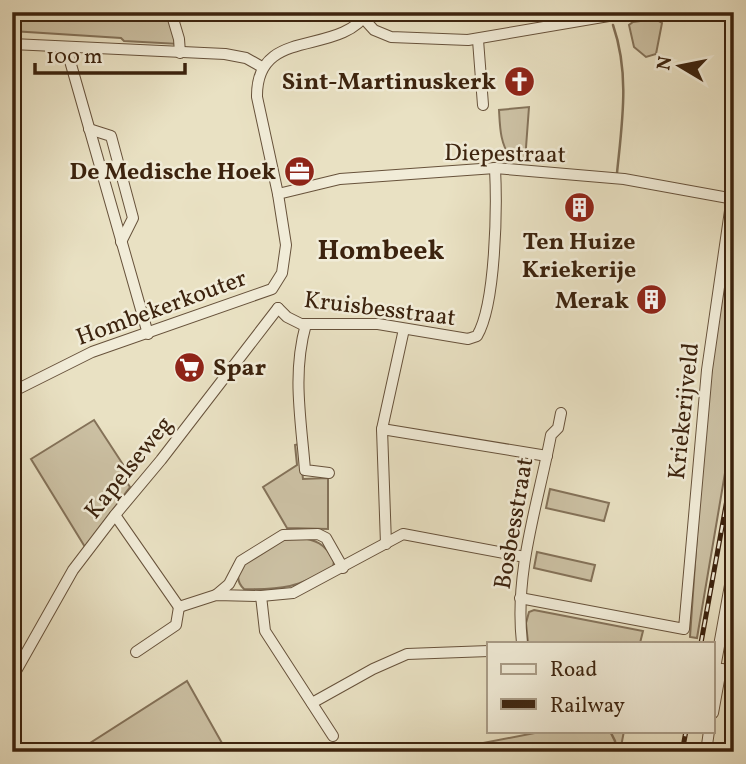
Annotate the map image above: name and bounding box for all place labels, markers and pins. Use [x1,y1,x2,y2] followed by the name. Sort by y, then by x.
[502,64,536,98] church icon: Sint-Martinuskerk
[282,66,496,100] place label: Sint-Martinuskerk
[282,154,316,188] office icon: De Medische Hoek
[70,156,276,190] place label: De Medische Hoek
[562,190,596,224] building icon: Ten Huize Kriekerije
[522,226,636,288] place label: Ten Huize Kriekerije
[635,283,669,317] building icon: Merak
[555,285,629,319] place label: Merak
[173,350,207,384] supermarket icon: Spar
[213,352,266,386] place label: Spar

